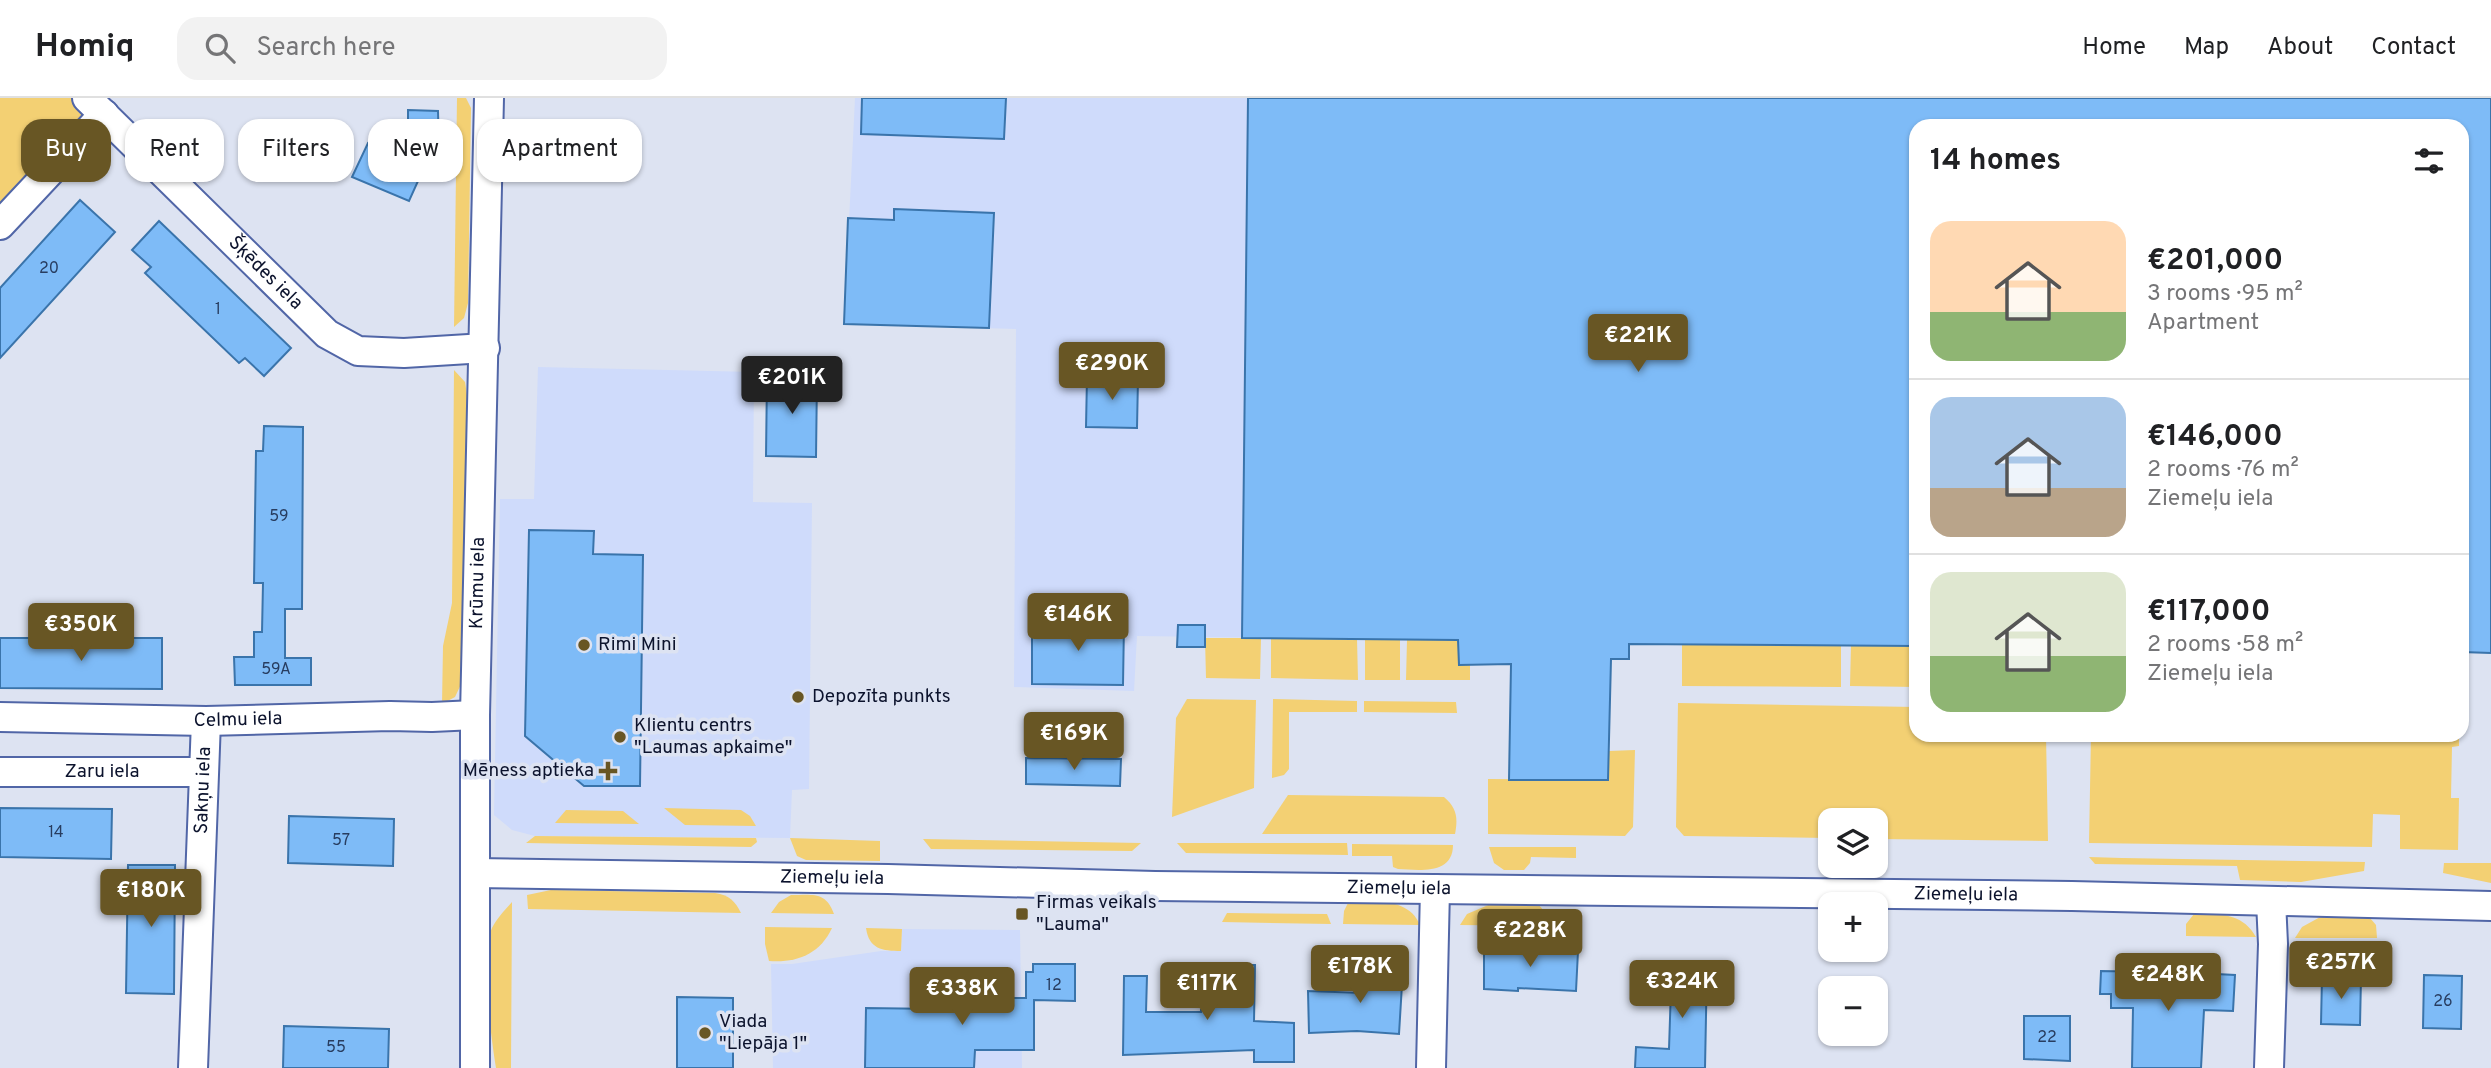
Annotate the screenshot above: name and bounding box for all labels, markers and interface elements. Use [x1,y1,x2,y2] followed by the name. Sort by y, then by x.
[177,17,667,80] search box
[35,27,135,69] text: Homiq
[201,29,239,67] icon: search
[257,32,395,65] text: Search here
[2082,33,2146,63] text: Home
[2184,33,2229,63] text: Map
[2267,33,2333,63] text: About
[2371,33,2456,63] text: Contact
[21,119,111,182] chip: Buy
[125,119,224,182] chip: Rent
[238,119,354,182] chip: Filters
[368,119,463,182] chip: New
[477,119,642,182] chip: Apartment
[2410,142,2448,180] icon: filters
[1930,143,2061,180] text: 14 homes
[223,231,308,315] street label: Šķēdes iela
[2147,243,2283,280] text: €201,000
[1986,249,2070,333] icon: home
[39,259,59,279] house number: 20
[2147,280,2303,309] text: 3 rooms · 95 m²
[215,300,221,320] house number: 1
[2147,309,2259,338] text: Apartment
[1589,314,1687,374] pin: €221K
[1604,322,1672,351] text: €221K
[1063,342,1161,402] pin: €290K
[1075,350,1149,379] text: €290K
[743,356,841,416] pin: €201K
[757,364,827,393] text: €201K
[2147,419,2283,456] text: €146,000
[1986,425,2070,509] icon: home
[2147,456,2299,485] text: 2 rooms · 76 m²
[2147,485,2273,514] text: Ziemeļu iela
[269,507,289,527] house number: 59
[465,537,491,629] street label: Krūmu iela
[1029,594,1127,653] pin: €146K
[2147,594,2270,631] text: €117,000
[1986,600,2070,684] icon: home
[1043,601,1113,630] text: €146K
[32,603,130,663] pin: €350K
[44,611,118,640] text: €350K
[2147,631,2303,660] text: 2 rooms · 58 m²
[598,633,676,657] place label: Rimi Mini
[576,637,592,653] marker: Rimi Mini
[261,660,291,680] house number: 59A
[2147,660,2273,689] text: Ziemeļu iela
[812,685,951,709] place label: Depozīta punkts
[790,689,806,705] marker: Depozīta punkts
[193,707,283,733] street label: Celmu iela
[1025,712,1123,772] pin: €169K
[634,714,792,760] place label: Klientu centrs "Laumas apkaime"
[1040,720,1108,749] text: €169K
[612,729,628,745] marker: Klientu centrs "Laumas apkaime"
[190,746,217,834] street label: Sakņu iela
[463,759,594,783] place label: Mēness aptieka
[64,760,140,784] street label: Zaru iela
[600,763,616,779] marker: Mēness aptieka
[1818,808,1888,1046] map controls
[1818,808,1888,878] button: layers
[48,823,64,843] house number: 14
[332,831,350,851] house number: 57
[780,865,884,891] street label: Ziemeļu iela
[102,870,200,929] pin: €180K
[1347,876,1451,901] street label: Ziemeļu iela
[116,877,186,906] text: €180K
[1913,882,2018,907] street label: Ziemeļu iela
[1036,891,1157,937] place label: Firmas veikals "Lauma"
[1818,892,1888,962] button: +
[1014,906,1030,922] marker: Firmas veikals "Lauma"
[1481,910,1579,969] pin: €228K
[1493,917,1567,946] text: €228K
[2292,942,2390,1001] pin: €257K
[1311,946,1409,1005] pin: €178K
[2305,949,2377,978] text: €257K
[1327,953,1393,982] text: €178K
[2119,954,2217,1013] pin: €248K
[1633,960,1731,1020] pin: €324K
[2131,961,2205,990] text: €248K
[1158,962,1256,1022] pin: €117K
[913,968,1011,1027] pin: €338K
[1645,968,1719,997] text: €324K
[1176,970,1238,999] text: €117K
[926,975,998,1004] text: €338K
[1046,976,1062,996] house number: 12
[1818,976,1888,1046] button: −
[2433,992,2453,1012] house number: 26
[719,1010,807,1056] place label: Viada "Liepāja 1"
[697,1025,713,1041] marker: Viada "Liepāja 1"
[2037,1028,2057,1048] house number: 22
[326,1038,346,1058] house number: 55

